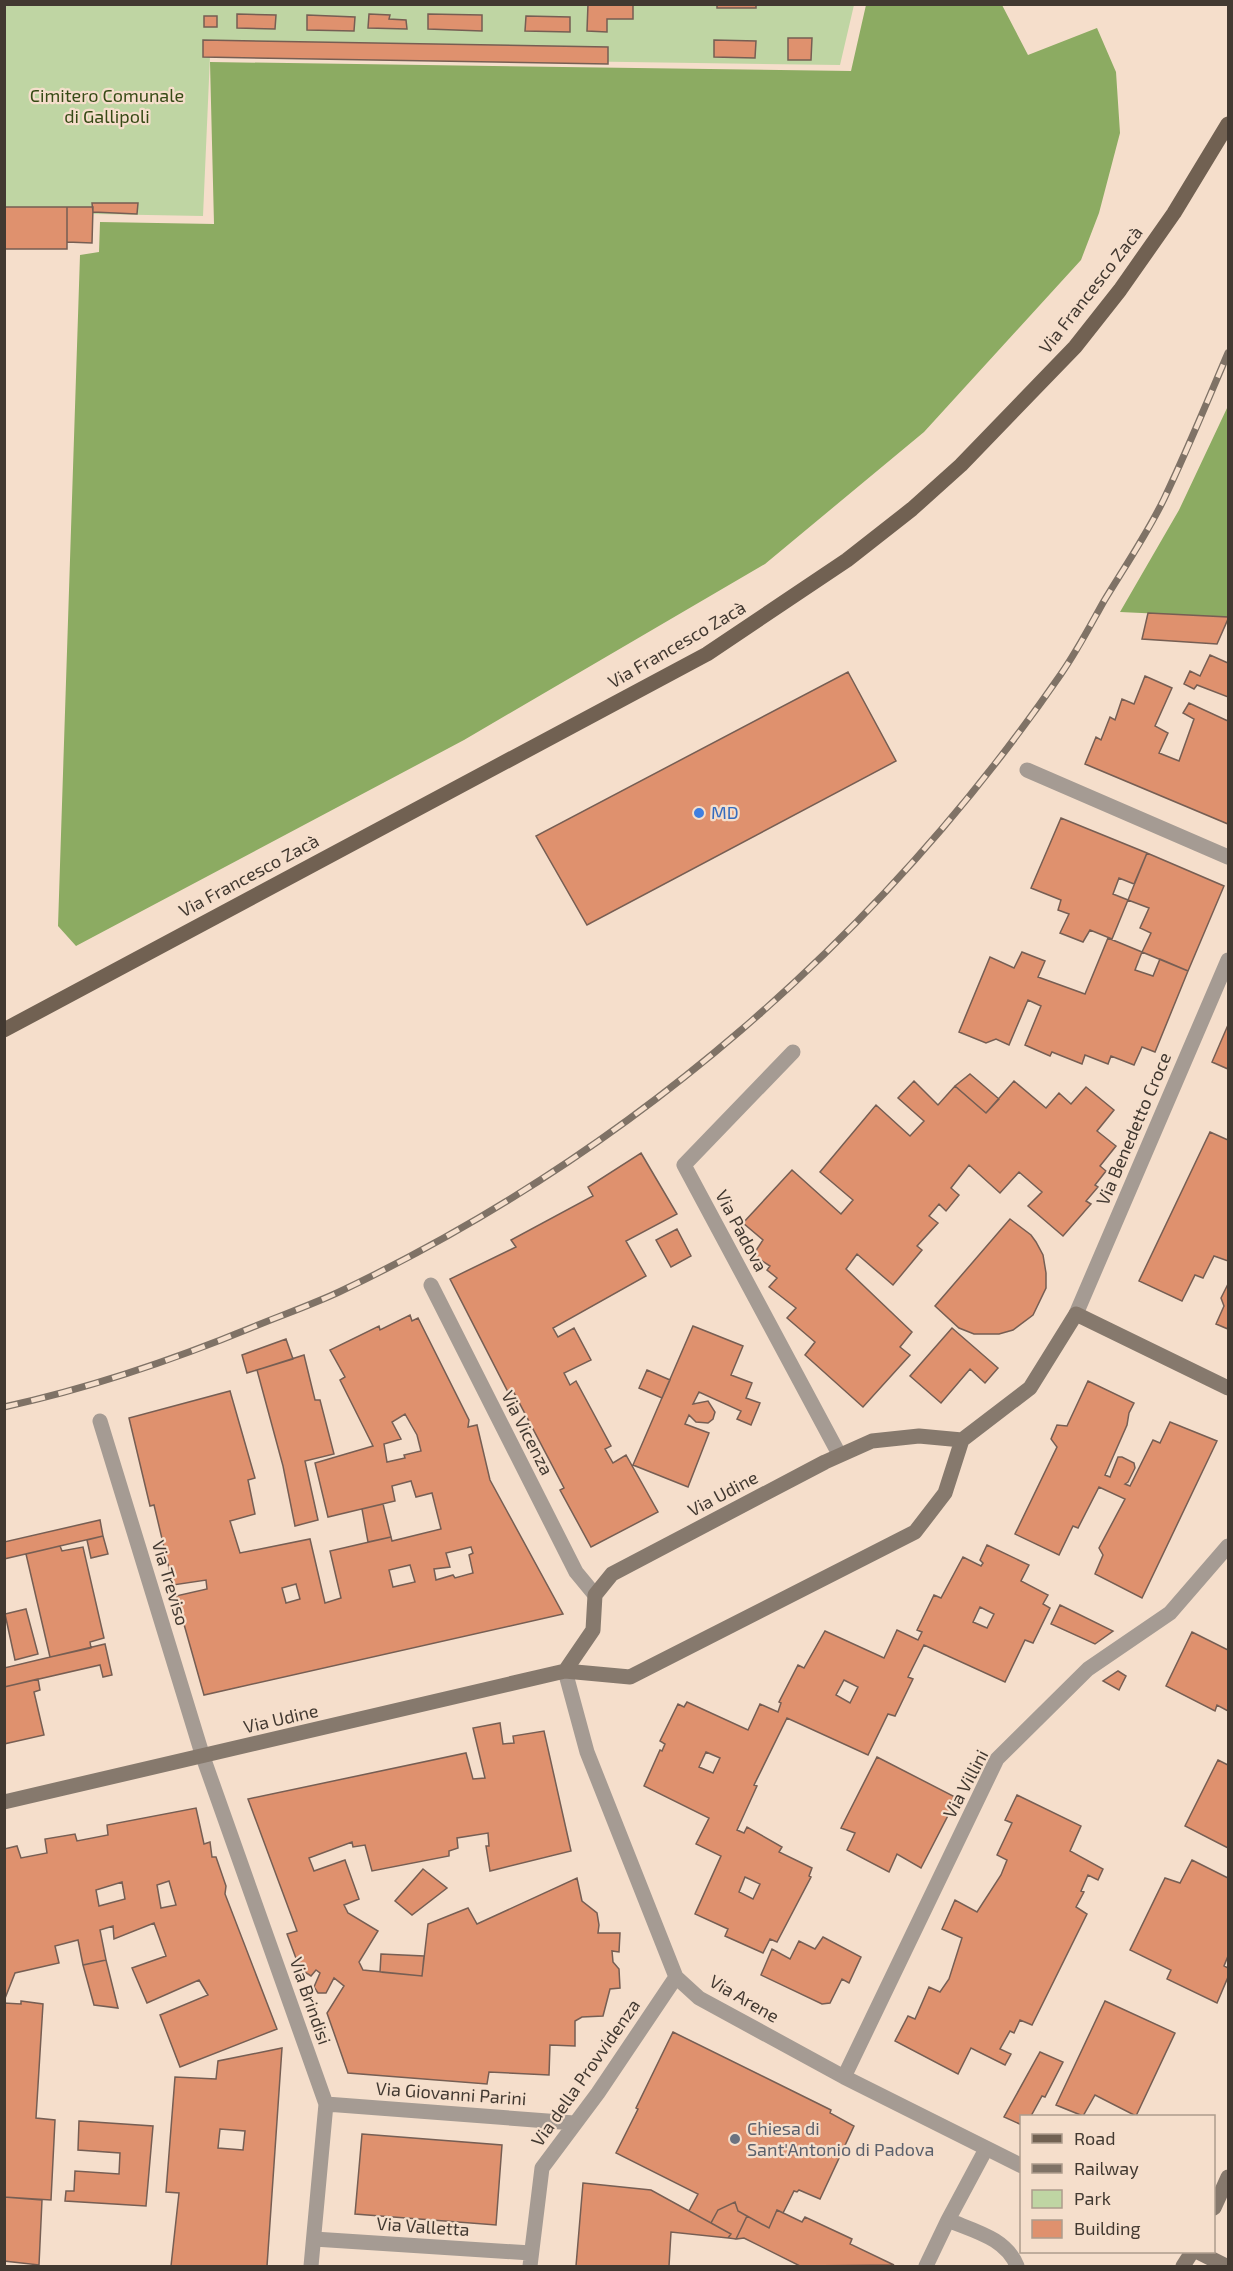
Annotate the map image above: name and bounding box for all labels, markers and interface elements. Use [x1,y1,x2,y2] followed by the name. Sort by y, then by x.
[30,84,184,127] park label: Cimitero Comunale di Gallipoli
[1034,221,1147,357] street label: Via Francesco Zacà
[604,596,749,693] street label: Via Francesco Zacà
[711,801,739,823] place label: MD
[692,806,706,820] marker: MD
[175,829,322,921] street label: Via Francesco Zacà
[1091,1049,1175,1208] street label: Via Benedetto Croce
[711,1186,773,1275] street label: Via Padova
[497,1386,559,1479] street label: Via Vicenza
[684,1466,761,1521] street label: Via Udine
[148,1538,194,1628] street label: Via Treviso
[241,1699,320,1737] street label: Via Udine
[938,1746,992,1822] street label: Via Villini
[286,1954,336,2047] street label: Via Brindisi
[706,1969,783,2027] street label: Via Arene
[526,1995,644,2150] street label: Via della Provvidenza
[375,2077,527,2109] street label: Via Giovanni Parini
[1020,2115,1215,2253] legend
[747,2117,934,2160] place label: Chiesa di Sant'Antonio di Padova
[1074,2127,1115,2149] text: Road
[728,2132,742,2146] marker: Chiesa di Sant'Antonio di Padova
[1074,2157,1139,2179] text: Railway
[1074,2187,1111,2209] text: Park
[376,2212,470,2240] street label: Via Valletta
[1074,2217,1141,2239] text: Building

